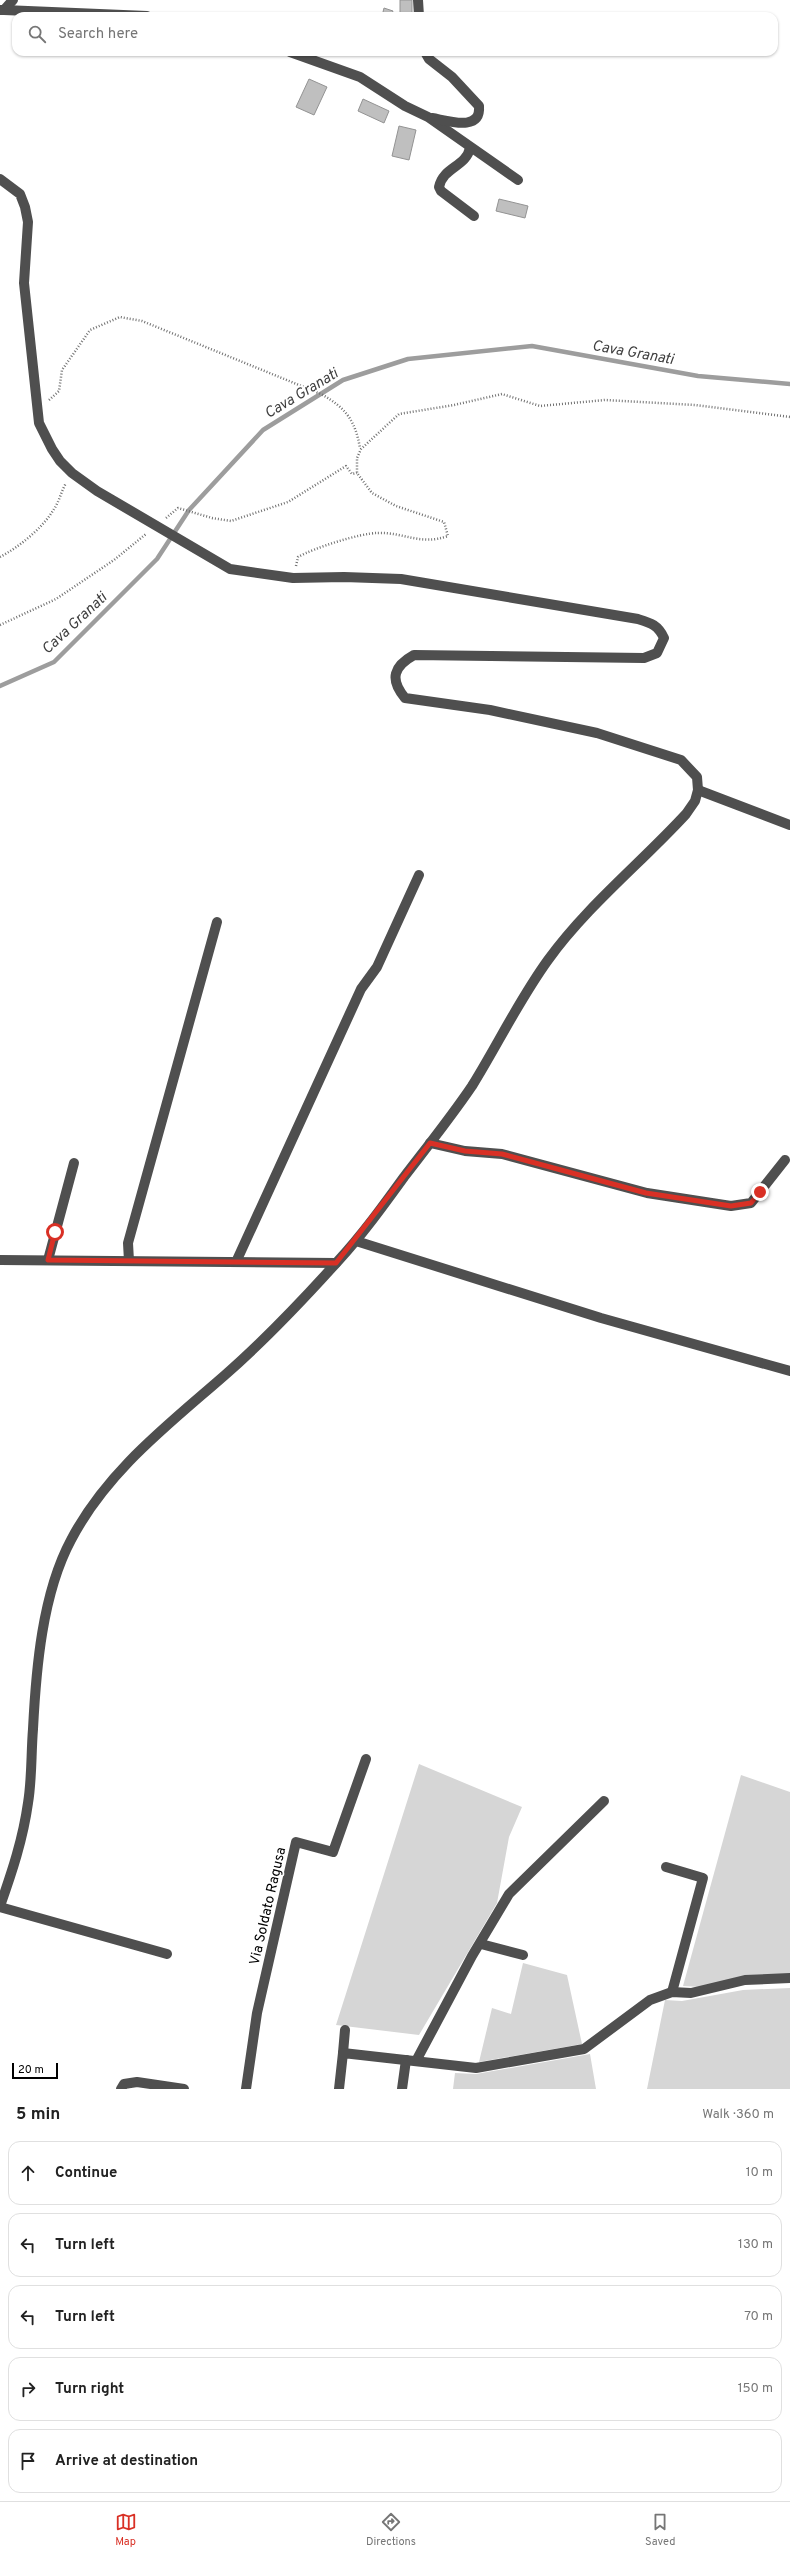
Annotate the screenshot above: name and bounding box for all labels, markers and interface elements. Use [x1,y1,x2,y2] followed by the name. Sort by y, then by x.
[12,12,778,56] search box
[26,23,48,45] icon: search
[58,25,138,44] text: Search here
[591,337,676,370] water label: Cava Granati
[262,364,343,424] water label: Cava Granati
[38,588,113,659] water label: Cava Granati
[751,1183,769,1201] route end
[46,1223,64,1241] route start
[247,1846,290,1967] street label: Via Soldato Ragusa
[12,2061,58,2080] scale bar
[18,2063,44,2077] text: 20 m
[16,2104,60,2126] text: 5 min
[702,2107,774,2123] text: Walk · 360 m
[17,2162,39,2184] icon: ahead
[55,2164,117,2183] text: Continue
[746,2165,773,2181] text: 10 m
[17,2234,39,2256] icon: left
[55,2236,115,2255] text: Turn left
[738,2237,773,2253] text: 130 m
[17,2306,39,2328] icon: left
[55,2308,115,2327] text: Turn left
[744,2309,773,2325] text: 70 m
[17,2378,39,2400] icon: right
[55,2380,124,2399] text: Turn right
[738,2381,773,2397] text: 150 m
[17,2450,39,2472] icon: arrive
[55,2452,198,2471] text: Arrive at destination
[115,2511,137,2549] tab: Map
[366,2511,416,2549] tab: Directions
[645,2511,675,2549] tab: Saved

